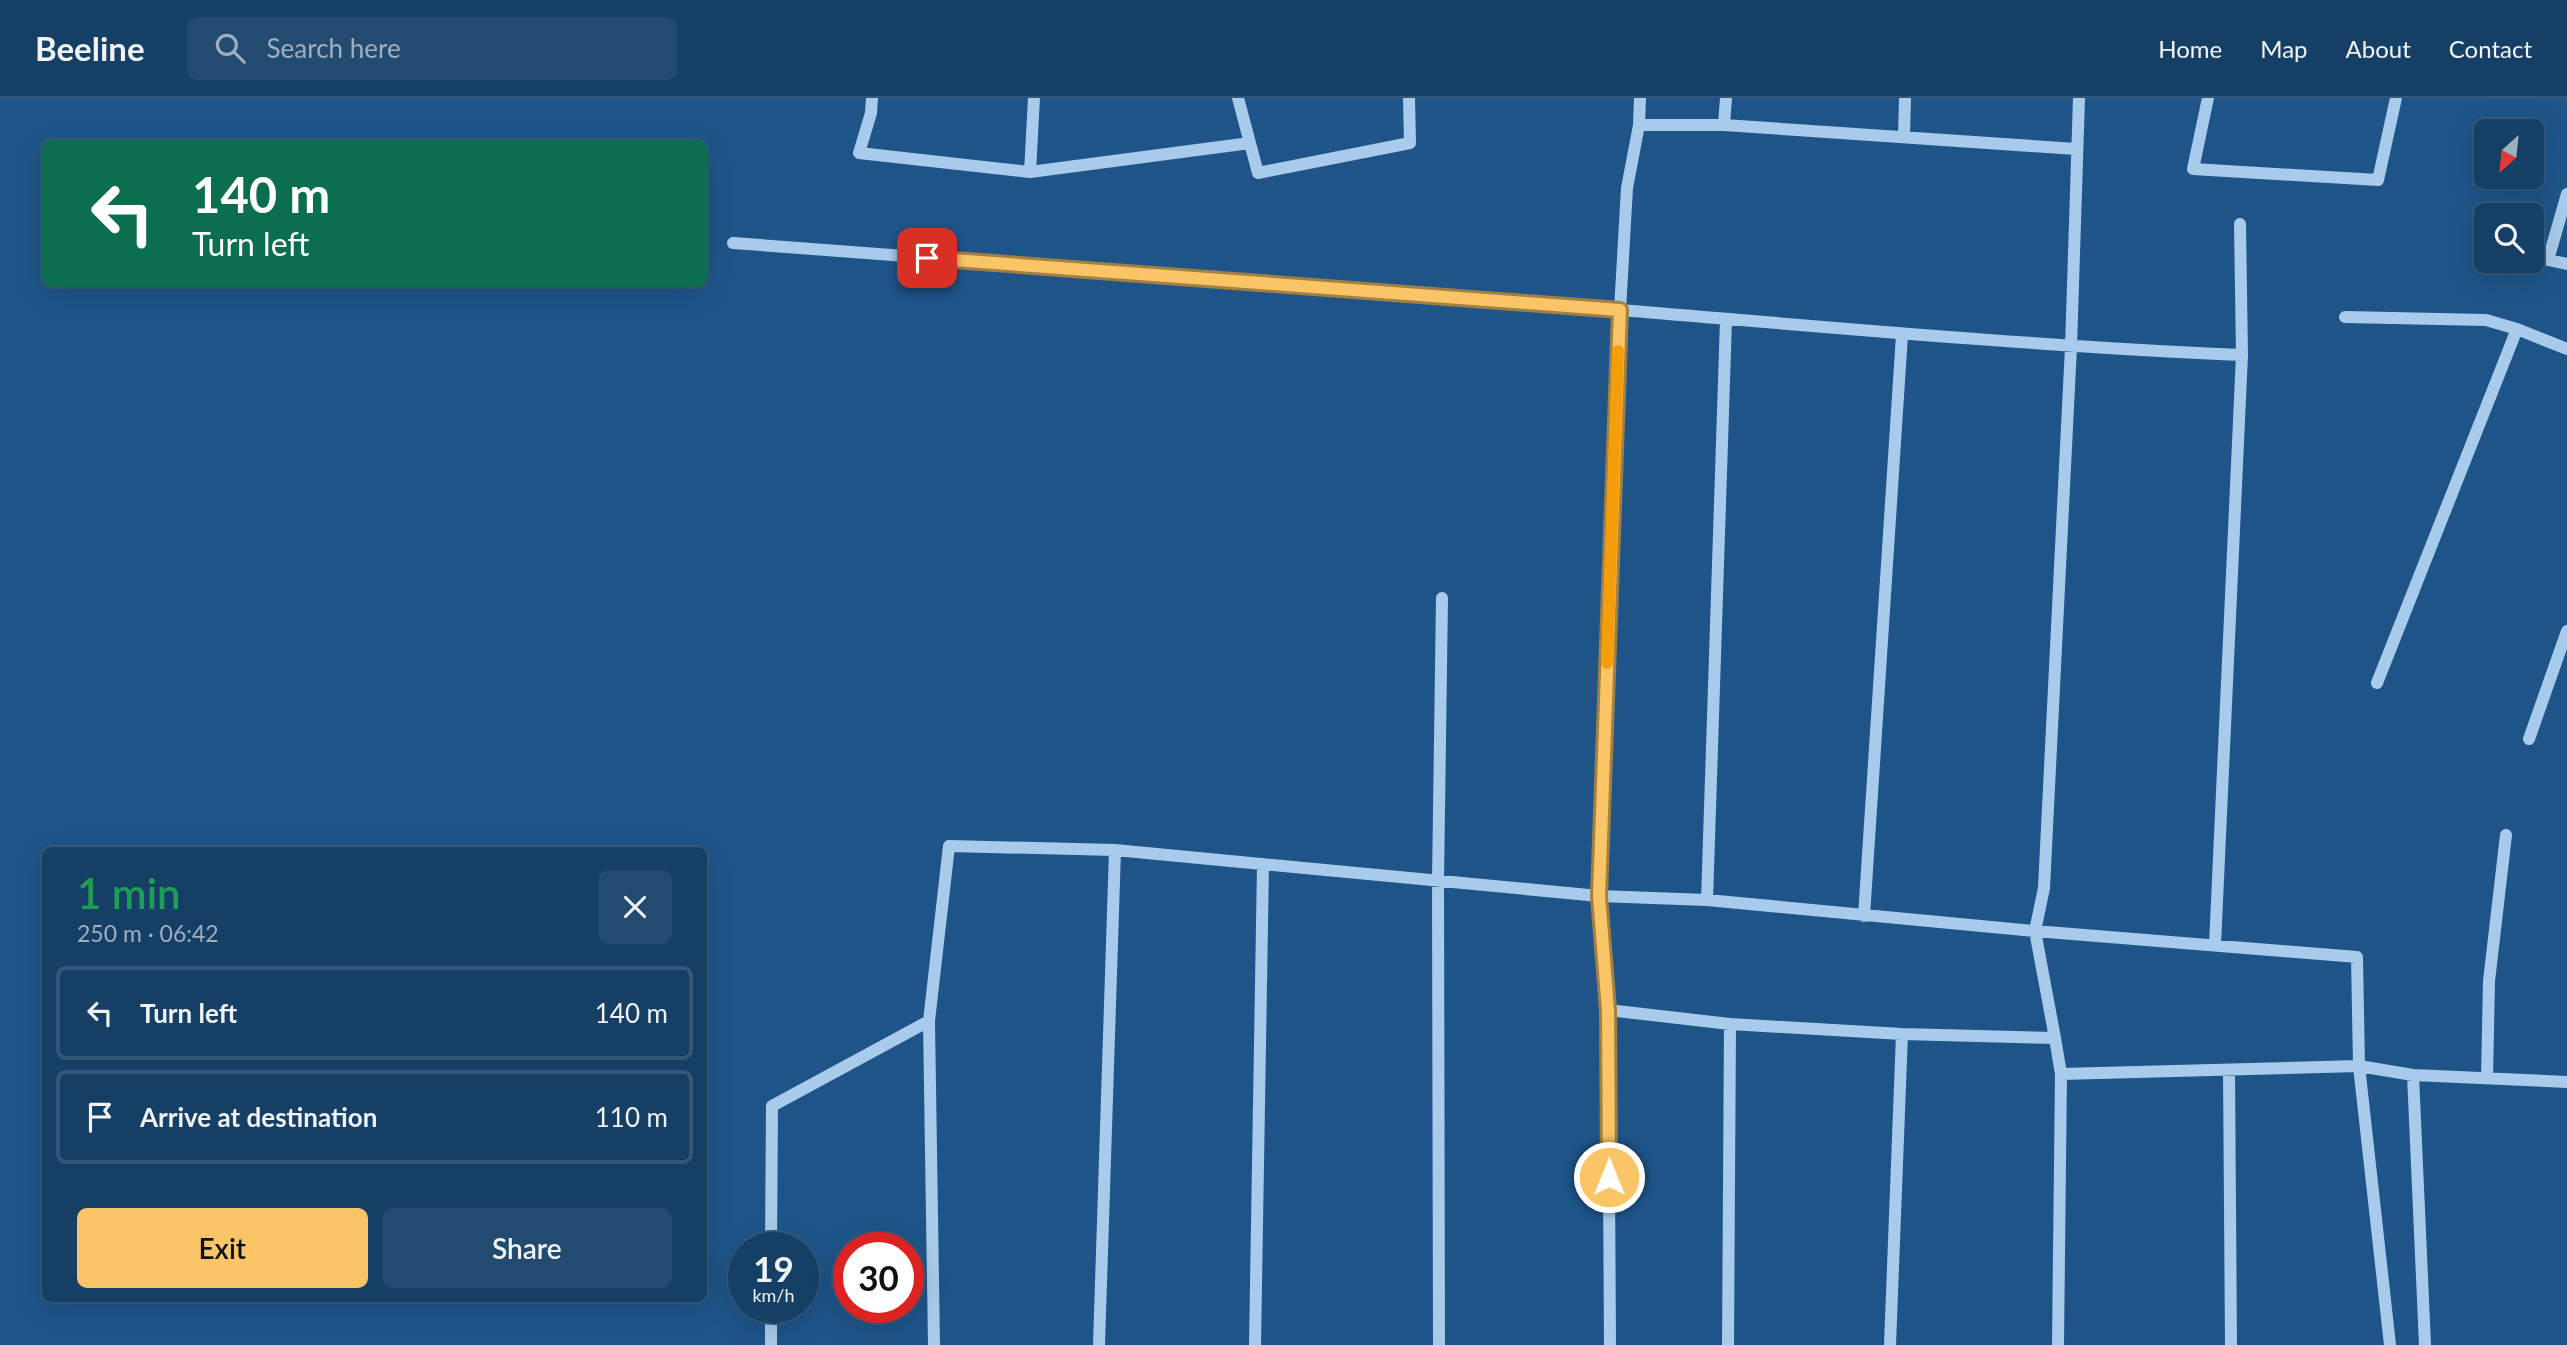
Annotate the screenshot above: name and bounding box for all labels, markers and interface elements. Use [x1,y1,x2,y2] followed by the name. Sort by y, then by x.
[187,17,677,80] search box
[35,28,145,68] text: Beeline
[211,29,249,67] icon: search
[267,32,401,64] text: Search here
[2158,34,2222,63] text: Home
[2260,34,2308,63] text: Map
[2346,34,2411,63] text: About
[2449,34,2532,63] text: Contact
[2474,119,2544,189] north arrow
[2474,119,2544,273] map controls
[192,165,330,223] text: 140 m
[77,168,168,259] icon: left
[2474,203,2544,273] button: search
[192,224,309,263] text: Turn left
[897,228,957,288] pin
[908,239,946,277] icon: arrive
[77,868,181,918] text: 1 min
[598,870,672,944] button: close
[77,919,219,947] text: 250 m · 06:42
[81,994,119,1032] icon: left
[140,997,237,1029] text: Turn left
[595,997,668,1029] text: 140 m
[81,1098,119,1136] icon: arrive
[140,1101,377,1133] text: Arrive at destination
[595,1101,668,1133] text: 110 m
[1572,1140,1646,1214] position arrow
[77,1208,368,1288] button: Exit
[382,1208,672,1288] button: Share
[833,1232,924,1323] speed limit sign: 30
[753,1247,794,1289] text: 19
[752,1284,795,1306] text: km/h

